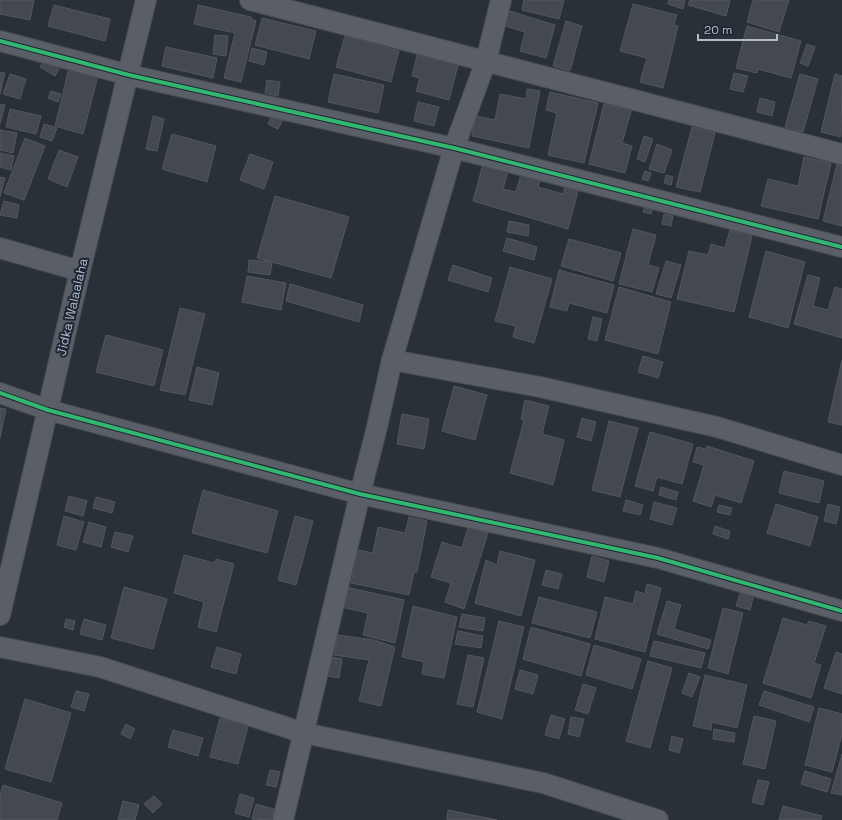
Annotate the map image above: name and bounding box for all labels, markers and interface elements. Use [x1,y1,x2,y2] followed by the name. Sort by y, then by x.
[698,16,777,42] scale bar
[704,22,732,38] text: 20 m
[52,256,92,358] street label: Jidka Walaalaha

